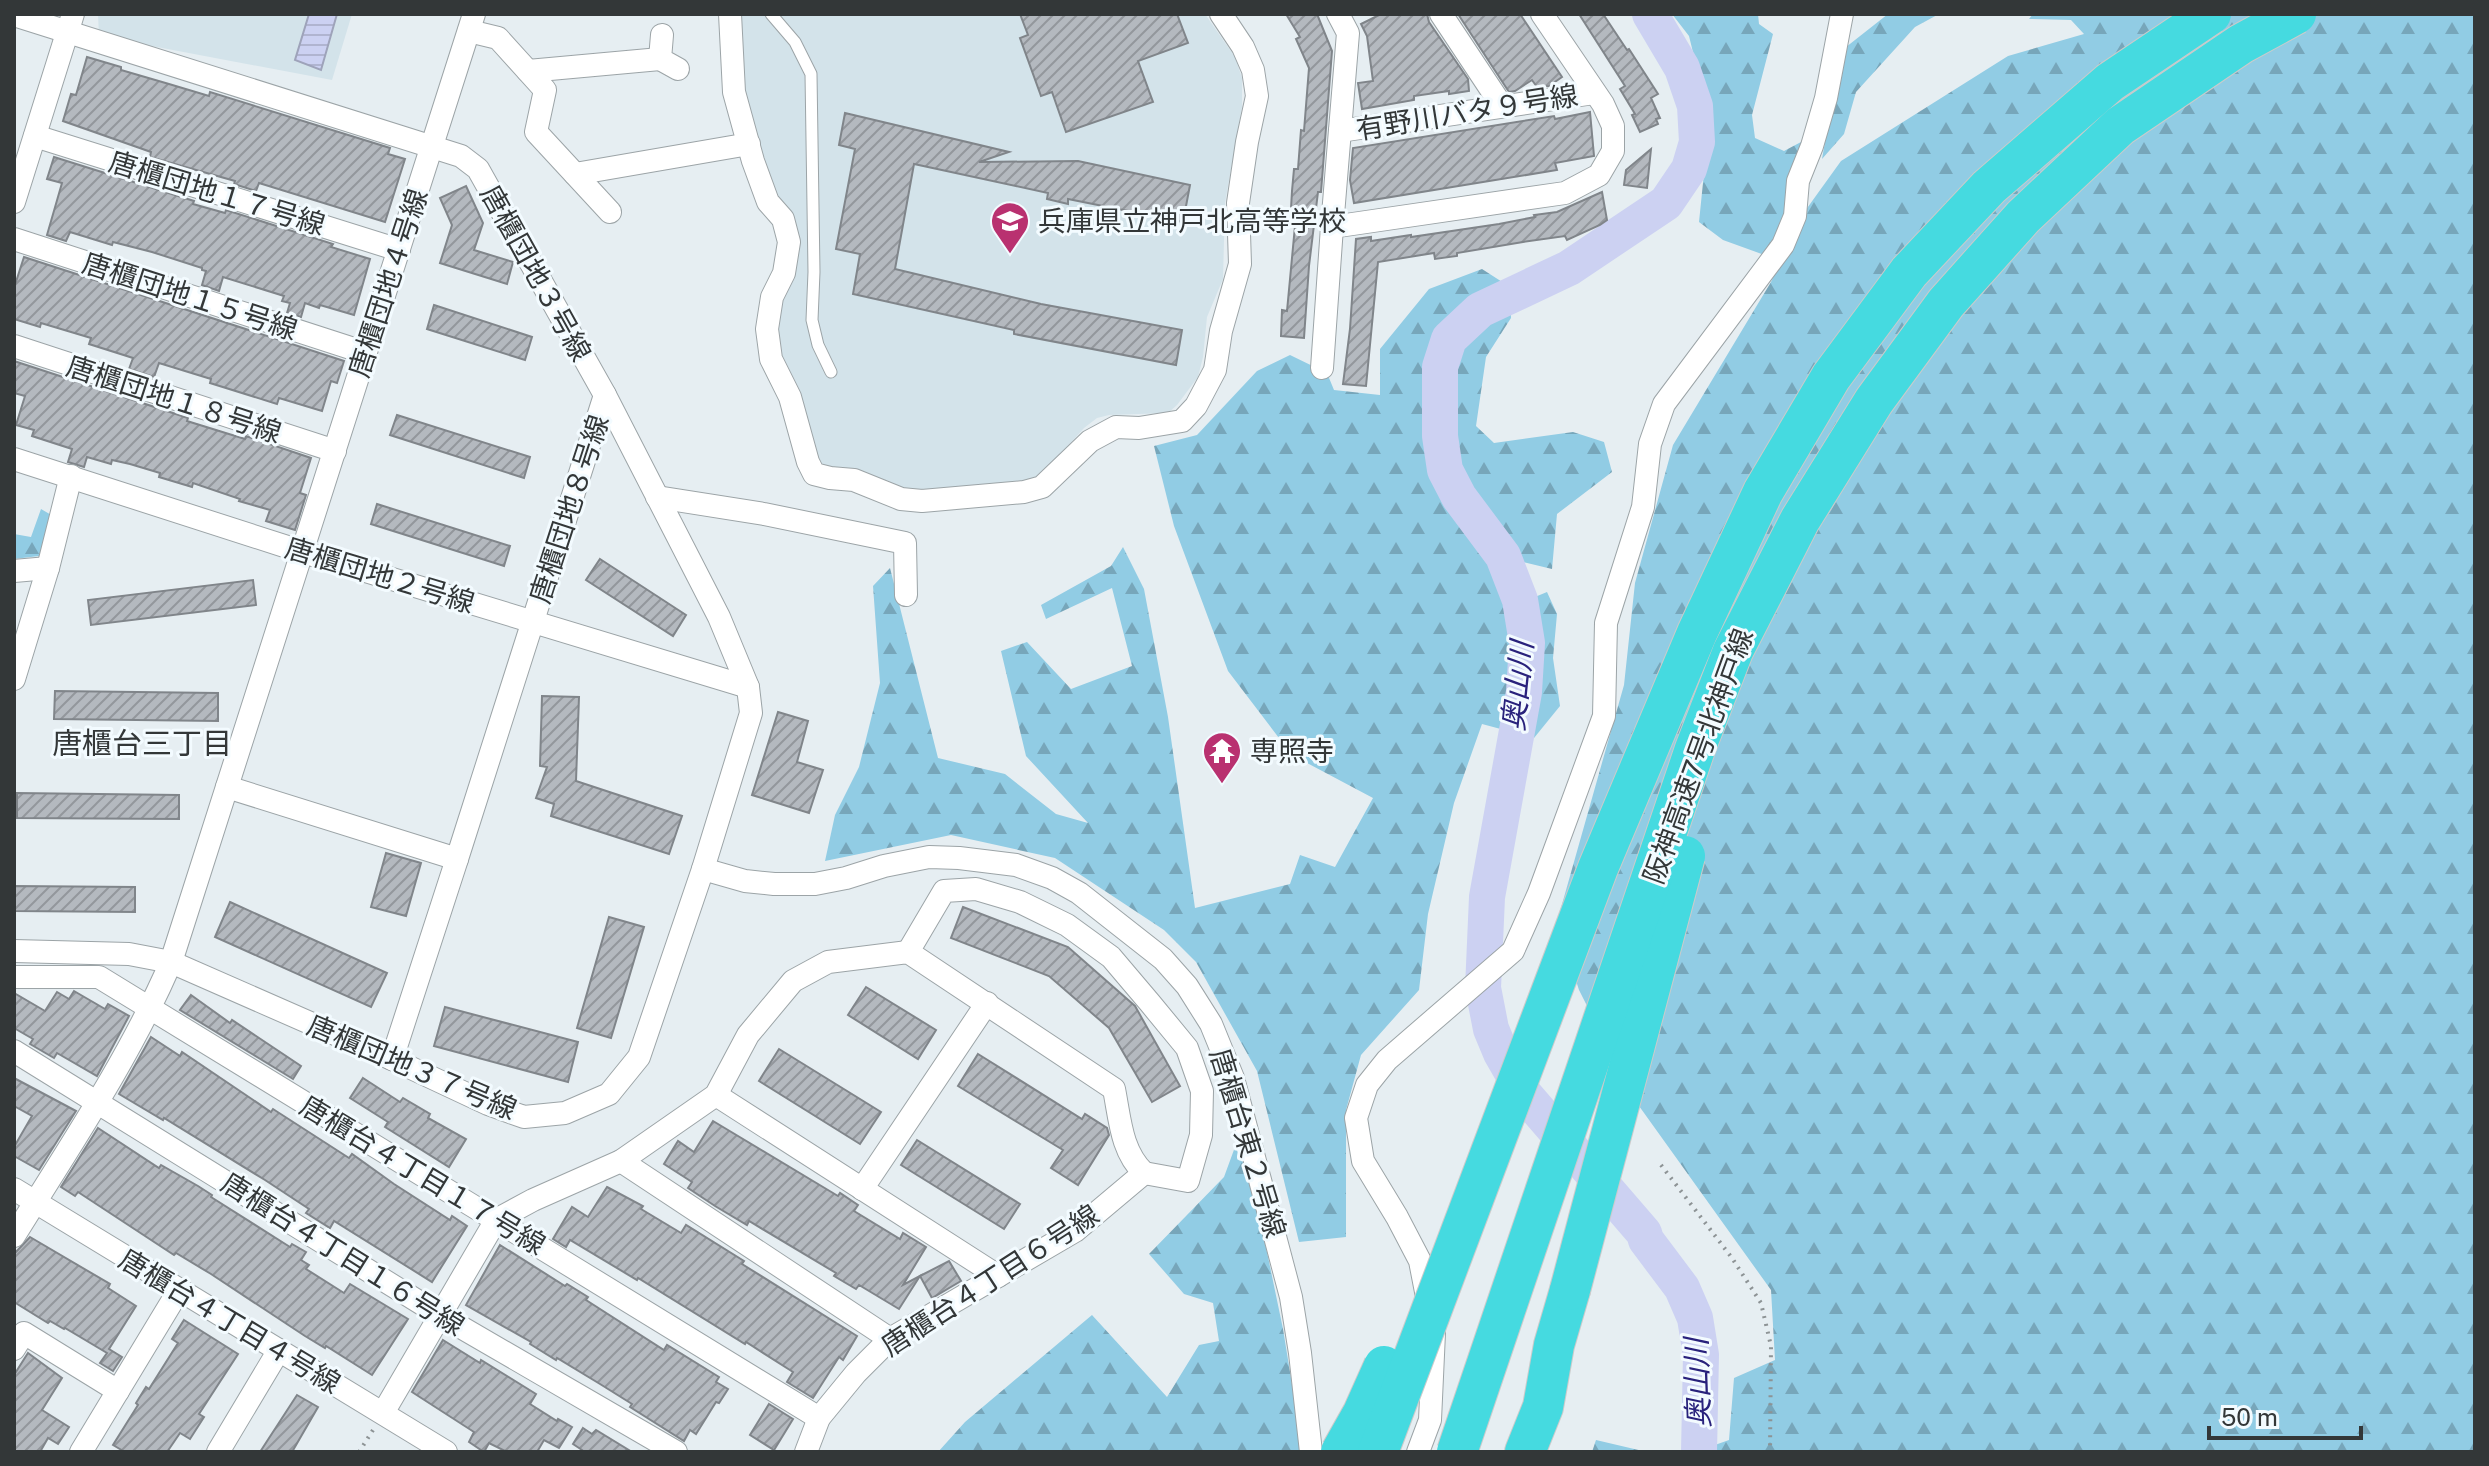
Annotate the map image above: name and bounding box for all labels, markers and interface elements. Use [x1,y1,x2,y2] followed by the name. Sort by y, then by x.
[1354,78,1580,145] street label: 有野川バタ９号線
[105,144,329,241] street label: 唐櫃団地１７号線
[474,179,598,366] street label: 唐櫃団地３号線
[342,185,434,381] street label: 唐櫃団地４号線
[989,200,1031,255] school or university icon: 兵庫県立神戸北高等学校
[1038,204,1346,237] place label: 兵庫県立神戸北高等学校
[79,245,302,346] street label: 唐櫃団地１５号線
[63,348,286,449] street label: 唐櫃団地１８号線
[523,411,615,607] street label: 唐櫃団地８号線
[282,530,479,619] street label: 唐櫃団地２号線
[1636,624,1759,888] street label: 阪神高速7号北神戸線
[1494,636,1540,733] water label: 奥山川
[52,725,232,761] district label: 唐櫃台三丁目
[1201,730,1243,785] temple icon: 専照寺
[1250,734,1334,767] place label: 専照寺
[303,1008,522,1125] street label: 唐櫃団地３７号線
[1204,1044,1293,1241] street label: 唐櫃台東２号線
[295,1088,552,1261] street label: 唐櫃台４丁目１７号線
[216,1165,471,1342] street label: 唐櫃台４丁目１６号線
[875,1197,1104,1362] street label: 唐櫃台４丁目６号線
[114,1242,347,1400] street label: 唐櫃台４丁目４号線
[1677,1334,1717,1429] water label: 奥山川
[2209,1390,2361,1440] scale bar
[2221,1403,2278,1431] text: 50 m

